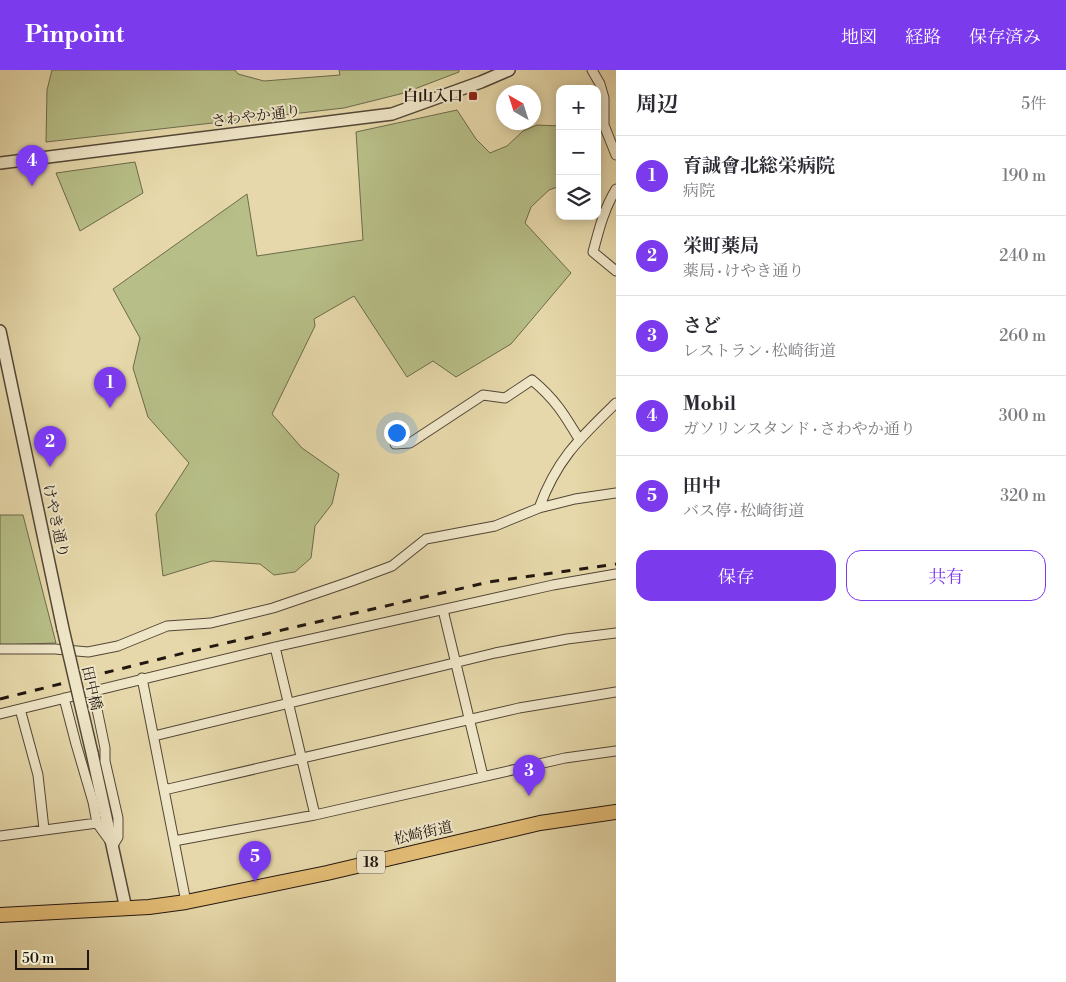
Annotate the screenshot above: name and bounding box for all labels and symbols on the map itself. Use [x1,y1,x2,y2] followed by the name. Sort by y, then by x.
[496,85,541,130] north arrow
[403,87,463,106] place label: 白山入口
[467,90,479,102] marker: 白山入口
[210,102,302,131] street label: さわやか通り
[16,145,48,186] pin: 4
[94,367,126,408] pin: 1
[384,420,410,446] your location
[34,426,66,467] pin: 2
[38,482,73,560] street label: けやき通り
[77,664,106,712] street label: 田中橋
[513,755,545,796] pin: 3
[392,817,454,849] street label: 松崎街道
[239,841,271,882] pin: 5
[357,850,385,874] road number: 18
[15,947,89,970] scale bar

